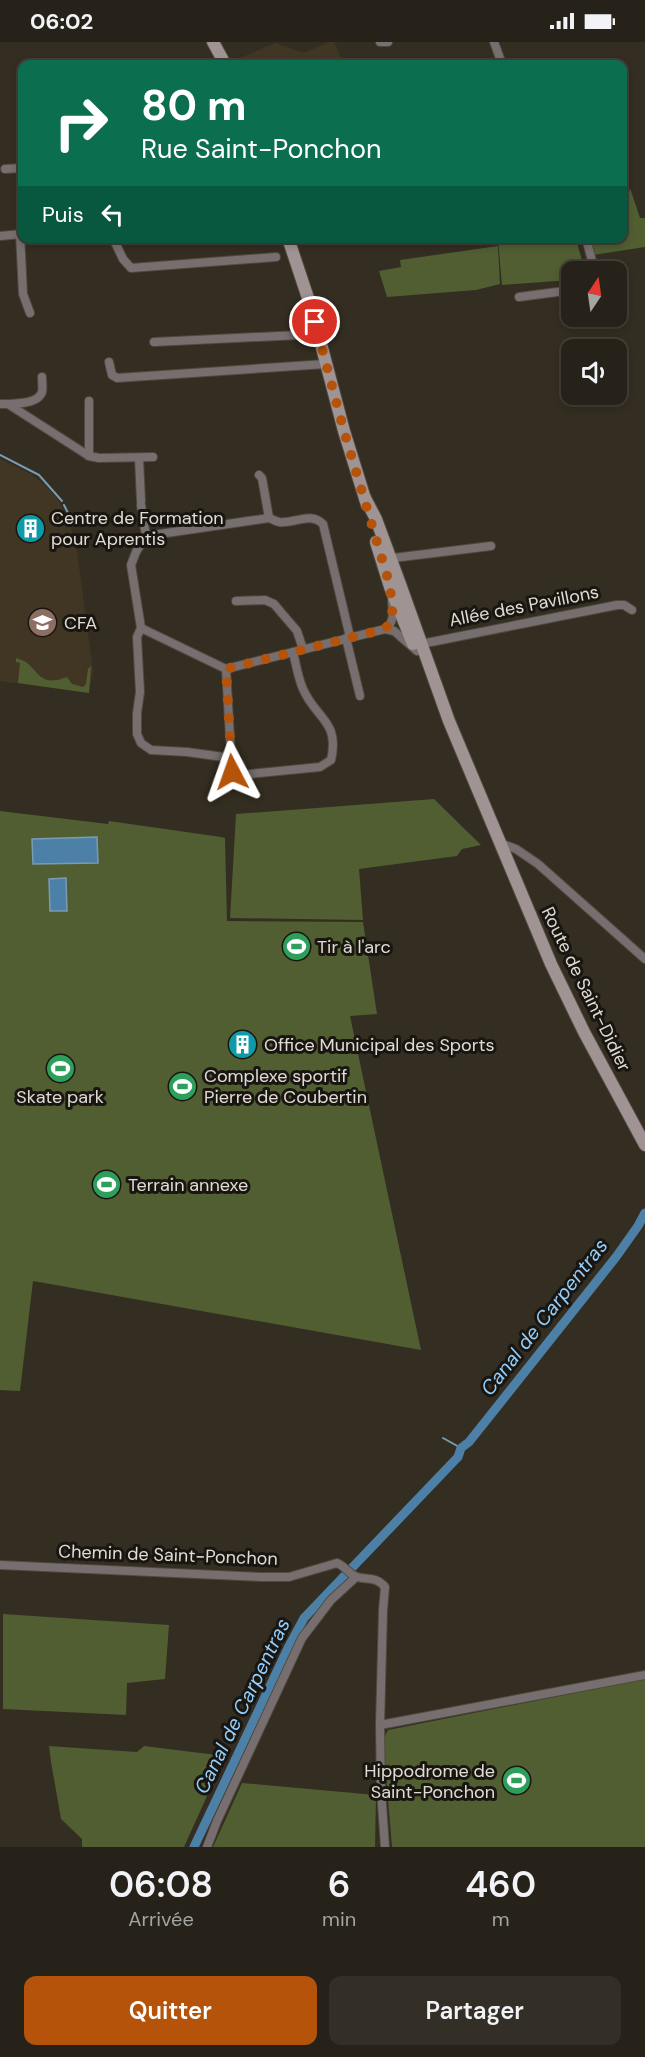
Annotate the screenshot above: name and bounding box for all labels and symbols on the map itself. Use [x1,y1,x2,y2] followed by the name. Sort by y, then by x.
[561,261,627,327] north arrow
[289,296,340,347] pin
[51,506,224,551] place label: Centre de Formation pour Aprentis
[14,512,46,544] building icon: Centre de Formation pour Aprentis
[447,580,601,632] street label: Allée des Pavillons
[27,607,59,639] school or university icon: CFA
[64,611,97,635] place label: CFA
[200,740,264,804] position arrow
[536,903,636,1076] street label: Route de Saint-Didier
[280,931,312,963] sports icon: Tir à l'arc
[317,935,391,959] place label: Tir à l'arc
[227,1029,259,1061] building icon: Office Municipal des Sports
[264,1033,495,1057] place label: Office Municipal des Sports
[44,1052,76,1084] sports icon: Skate park
[204,1064,367,1109] place label: Complexe sportif Pierre de Coubertin
[167,1070,199,1102] sports icon: Complexe sportif Pierre de Coubertin
[16,1085,104,1109] place label: Skate park
[91,1169,123,1201] sports icon: Terrain annexe
[128,1173,248,1197] place label: Terrain annexe
[475,1233,613,1401] water label: Canal de Carpentras
[58,1539,278,1571] street label: Chemin de Saint-Ponchon
[188,1614,296,1798] water label: Canal de Carpentras
[364,1759,495,1804] place label: Hippodrome de Saint-Ponchon
[500,1765,532,1797] sports icon: Hippodrome de Saint-Ponchon

